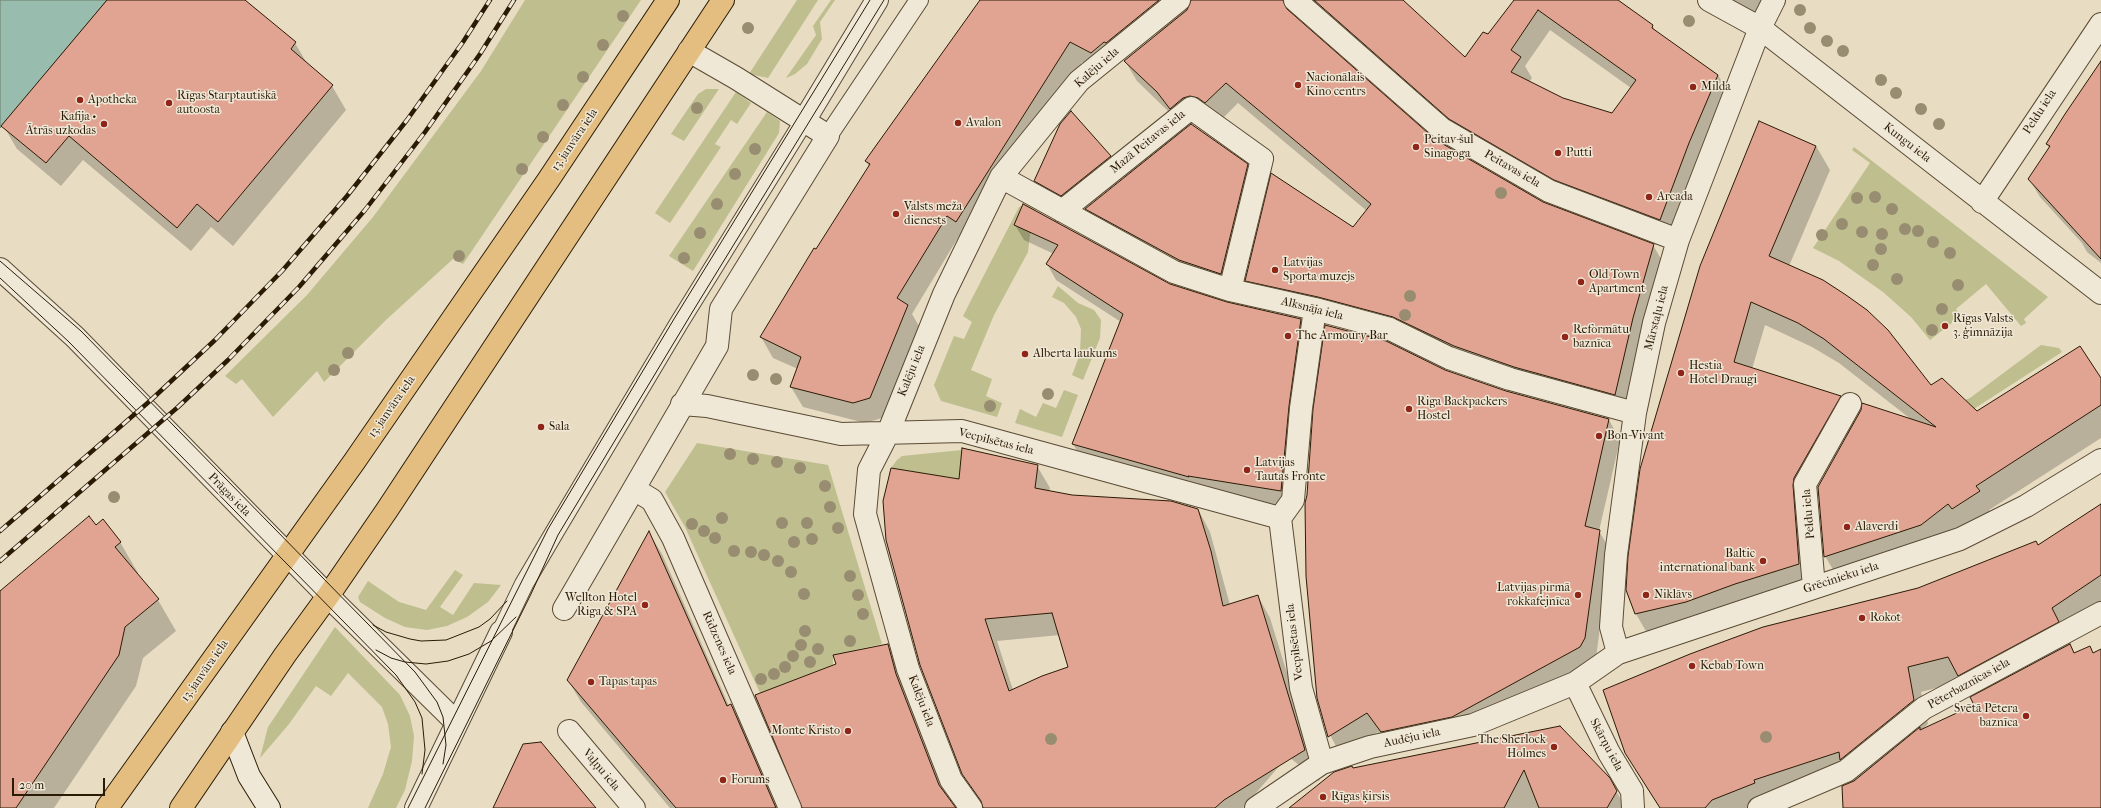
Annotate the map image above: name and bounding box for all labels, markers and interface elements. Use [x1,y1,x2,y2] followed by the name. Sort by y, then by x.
[1072,45,1122,91] street label: Kalēju iela
[1306,71,1366,99] place label: Nacionālais Kino centrs
[1293,80,1303,90] marker: Nacionālais Kino centrs
[1701,80,1731,94] place label: Milda
[1688,82,1698,92] marker: Milda
[2020,87,2060,137] street label: Peldu iela
[177,89,277,117] place label: Rīgas Starptautiskā autoosta
[88,93,137,107] place label: Apotheka
[75,95,85,105] marker: Apotheka
[164,98,174,108] marker: Rīgas Starptautiskā autoosta
[549,106,601,174] street label: 13. janvāra iela
[1107,107,1189,177] street label: Mazā Peitavas iela
[26,110,96,138] place label: Kafija • Ātrās uzkodas
[966,116,1001,130] place label: Avalon
[953,118,963,128] marker: Avalon
[99,119,109,129] marker: Kafija • Ātrās uzkodas
[1880,120,1934,166] street label: Kungu iela
[1424,133,1474,161] place label: Peitav-šul Sinagoga
[1411,142,1421,152] marker: Peitav-šul Sinagoga
[1566,146,1592,160] place label: Putti
[1481,147,1543,191] street label: Peitavas iela
[1553,148,1563,158] marker: Putti
[1657,190,1693,204] place label: Arcada
[1644,192,1654,202] marker: Arcada
[904,200,962,228] place label: Valsts meža dienests
[891,209,901,219] marker: Valsts meža dienests
[1283,256,1355,284] place label: Latvijas Sporta muzejs
[1270,265,1280,275] marker: Latvijas Sporta muzejs
[1589,268,1645,296] place label: Old Town Apartment
[1576,277,1586,287] marker: Old Town Apartment
[1642,284,1672,352] street label: Mārstaļu iela
[1279,294,1345,324] street label: Alksnāja iela
[1953,312,2013,340] place label: Rīgas Valsts 3. ģimnāzija
[1940,321,1950,331] marker: Rīgas Valsts 3. ģimnāzija
[1573,323,1629,351] place label: Reformātu baznīca
[1296,329,1388,343] place label: The Armoury Bar
[1283,331,1293,341] marker: The Armoury Bar
[1560,332,1570,342] marker: Reformātu baznīca
[895,343,929,399] street label: Kalēju iela
[1033,347,1117,361] place label: Alberta laukums
[1020,349,1030,359] marker: Alberta laukums
[1689,359,1757,387] place label: Hestia Hotel Draugi
[1676,368,1686,378] marker: Hestia Hotel Draugi
[365,373,419,441] street label: 13. janvāra iela
[1417,395,1507,423] place label: Riga Backpackers Hostel
[1404,404,1414,414] marker: Riga Backpackers Hostel
[549,420,570,434] place label: Sala
[536,422,546,432] marker: Sala
[957,426,1035,458] street label: Vecpilsētas iela
[1607,429,1665,443] place label: Bon-Vivant
[1594,431,1604,441] marker: Bon-Vivant
[1255,456,1326,484] place label: Latvijas Tautas Fronte
[1242,465,1252,475] marker: Latvijas Tautas Fronte
[205,470,253,520] street label: Prāgas iela
[1800,488,1818,540] street label: Peldu iela
[1855,520,1898,534] place label: Alaverdi
[1842,522,1852,532] marker: Alaverdi
[1660,547,1755,575] place label: Baltic international bank
[1758,556,1768,566] marker: Baltic international bank
[1802,559,1880,597] street label: Grēcinieku iela
[1497,581,1570,609] place label: Latvijas pirmā rokkafejnīca
[1654,588,1692,602] place label: Niklāvs
[1573,590,1583,600] marker: Latvijas pirmā rokkafejnīca
[1641,590,1651,600] marker: Niklāvs
[565,591,637,619] place label: Wellton Hotel Riga & SPA
[640,600,650,610] marker: Wellton Hotel Riga & SPA
[1283,603,1307,681] street label: Vecpilsētas iela
[699,609,739,677] street label: Rīdzenes iela
[1870,611,1901,625] place label: Rokot
[1857,613,1867,623] marker: Rokot
[178,637,232,705] street label: 13. janvāra iela
[1925,655,2013,713] street label: Pēterbaznīcas iela
[1700,659,1764,673] place label: Kebab Town
[1687,661,1697,671] marker: Kebab Town
[905,673,937,729] street label: Kalēju iela
[599,675,657,689] place label: Tapas tapas
[586,677,596,687] marker: Tapas tapas
[1954,702,2018,730] place label: Svētā Pētera baznīca
[2021,711,2031,721] marker: Svētā Pētera baznīca
[1586,716,1626,774] street label: Skārņu iela
[771,724,840,738] place label: Monte Kristo
[1382,725,1442,751] street label: Audēju iela
[843,726,853,736] marker: Monte Kristo
[1478,733,1546,761] place label: The Sherlock Holmes
[1549,742,1559,752] marker: The Sherlock Holmes
[579,746,623,794] street label: Vaļņu iela
[14,770,107,796] scale bar
[731,773,770,787] place label: Forums
[718,775,728,785] marker: Forums
[19,778,44,792] text: 20 m
[1331,790,1389,804] place label: Rīgas ķirsis
[1318,792,1328,802] marker: Rīgas ķirsis

